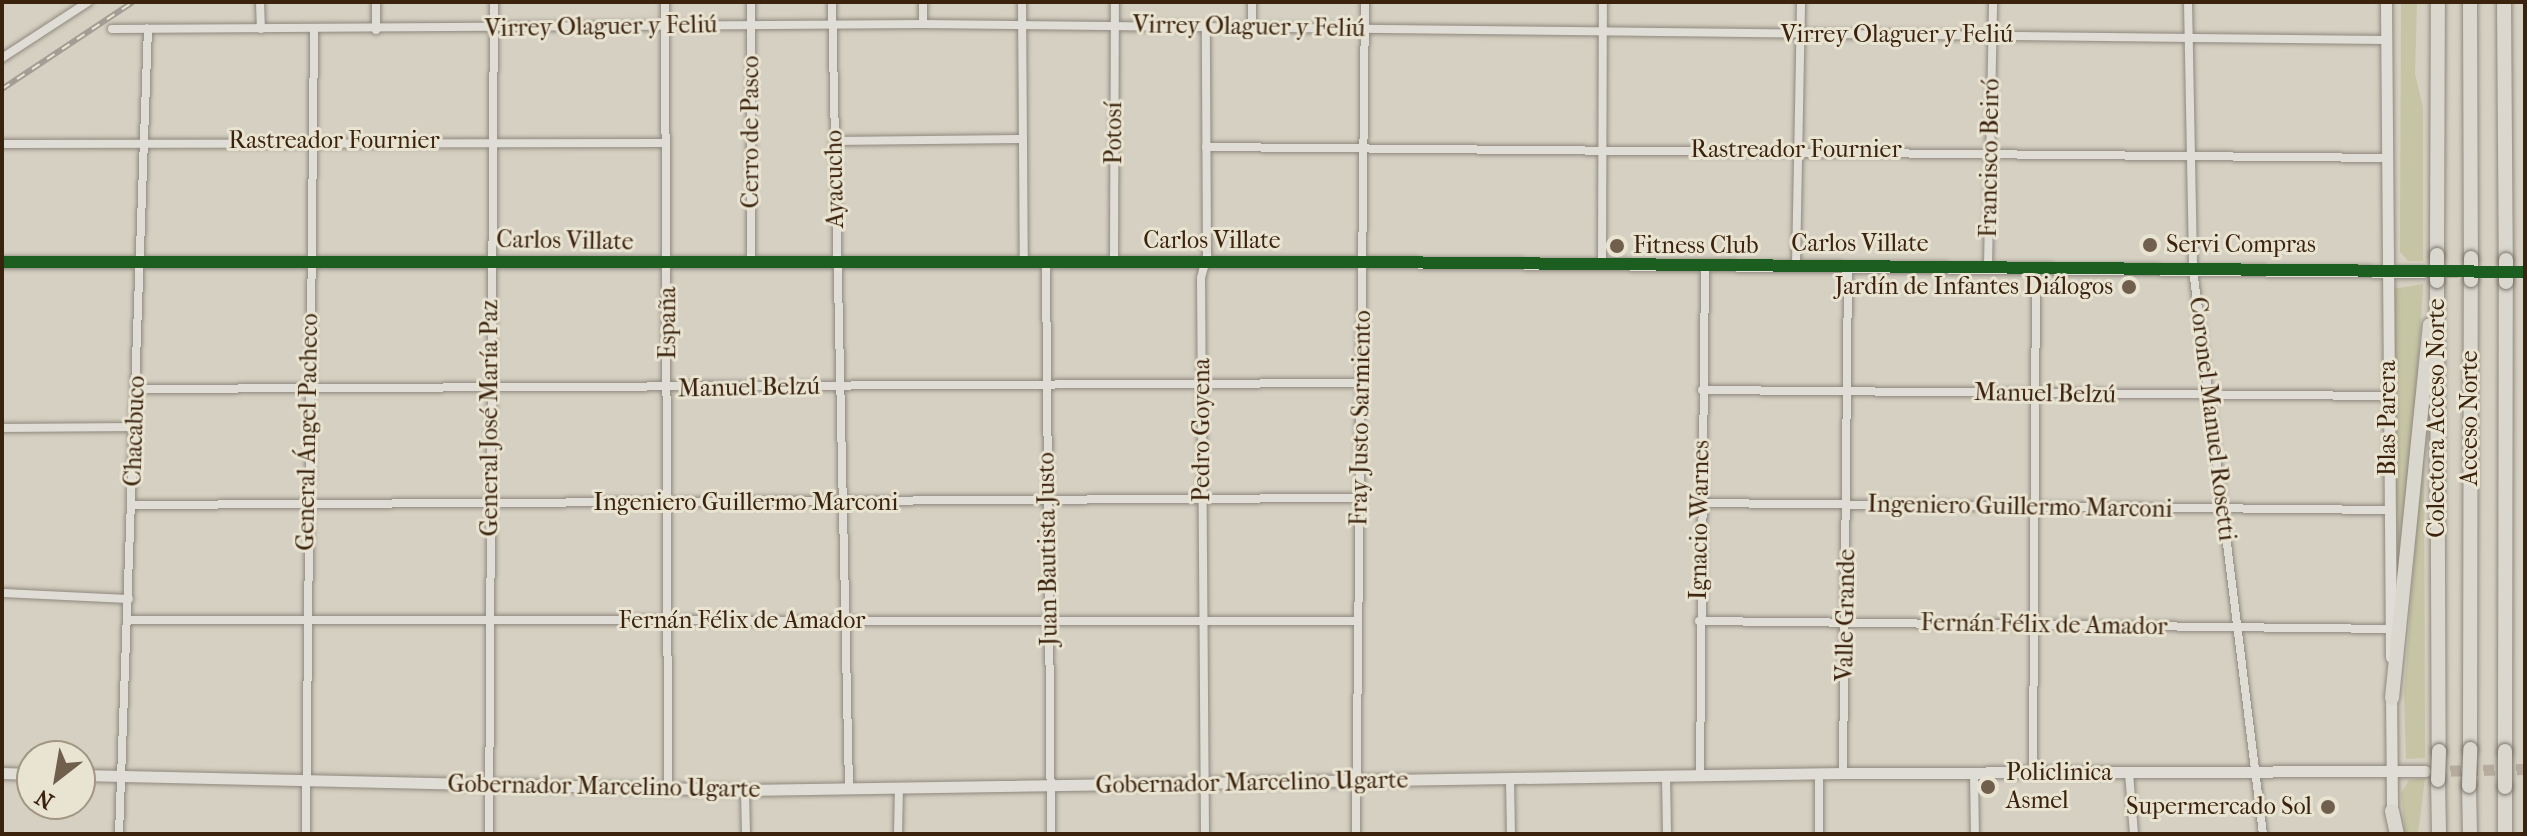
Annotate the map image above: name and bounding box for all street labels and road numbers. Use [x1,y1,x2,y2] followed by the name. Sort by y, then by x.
[484,11,718,43] street label: Virrey Olaguer y Feliú
[1132,11,1366,43] street label: Virrey Olaguer y Feliú
[1781,21,2013,49] street label: Virrey Olaguer y Feliú
[737,56,765,208] street label: Cerro de Pasco
[1974,78,2006,238] street label: Francisco Beiró
[1100,102,1128,164] street label: Potosí
[228,127,440,155] street label: Rastreador Fournier
[820,130,850,228] street label: Ayacucho
[1690,136,1902,164] street label: Rastreador Fournier
[496,225,634,257] street label: Carlos Villate
[1143,227,1281,255] street label: Carlos Villate
[1791,230,1929,258] street label: Carlos Villate
[654,287,682,359] street label: España
[2183,295,2241,543] street label: Coronel Manuel Rosetti
[2423,298,2451,538] street label: Colectora Acceso Norte
[476,300,504,536] street label: General José María Paz
[1345,310,1377,526] street label: Fray Justo Sarmiento
[292,313,324,551] street label: General Ángel Pacheco
[2456,350,2484,486] street label: Acceso Norte
[1188,358,1216,502] street label: Pedro Goyena
[2374,360,2402,476] street label: Blas Parera
[678,372,820,404] street label: Manuel Belzú
[119,375,151,487] street label: Chacabuco
[1974,378,2116,410] street label: Manuel Belzú
[1684,440,1716,600] street label: Ignacio Warnes
[1032,452,1064,646] street label: Juan Bautista Justo
[594,489,898,517] street label: Ingeniero Guillermo Marconi
[1867,490,2173,524] street label: Ingeniero Guillermo Marconi
[1830,549,1862,681] street label: Valle Grande
[619,607,865,635] street label: Fernán Félix de Amador
[1920,608,2168,642] street label: Fernán Félix de Amador
[1095,766,1409,800] street label: Gobernador Marcelino Ugarte
[447,770,761,804] street label: Gobernador Marcelino Ugarte

